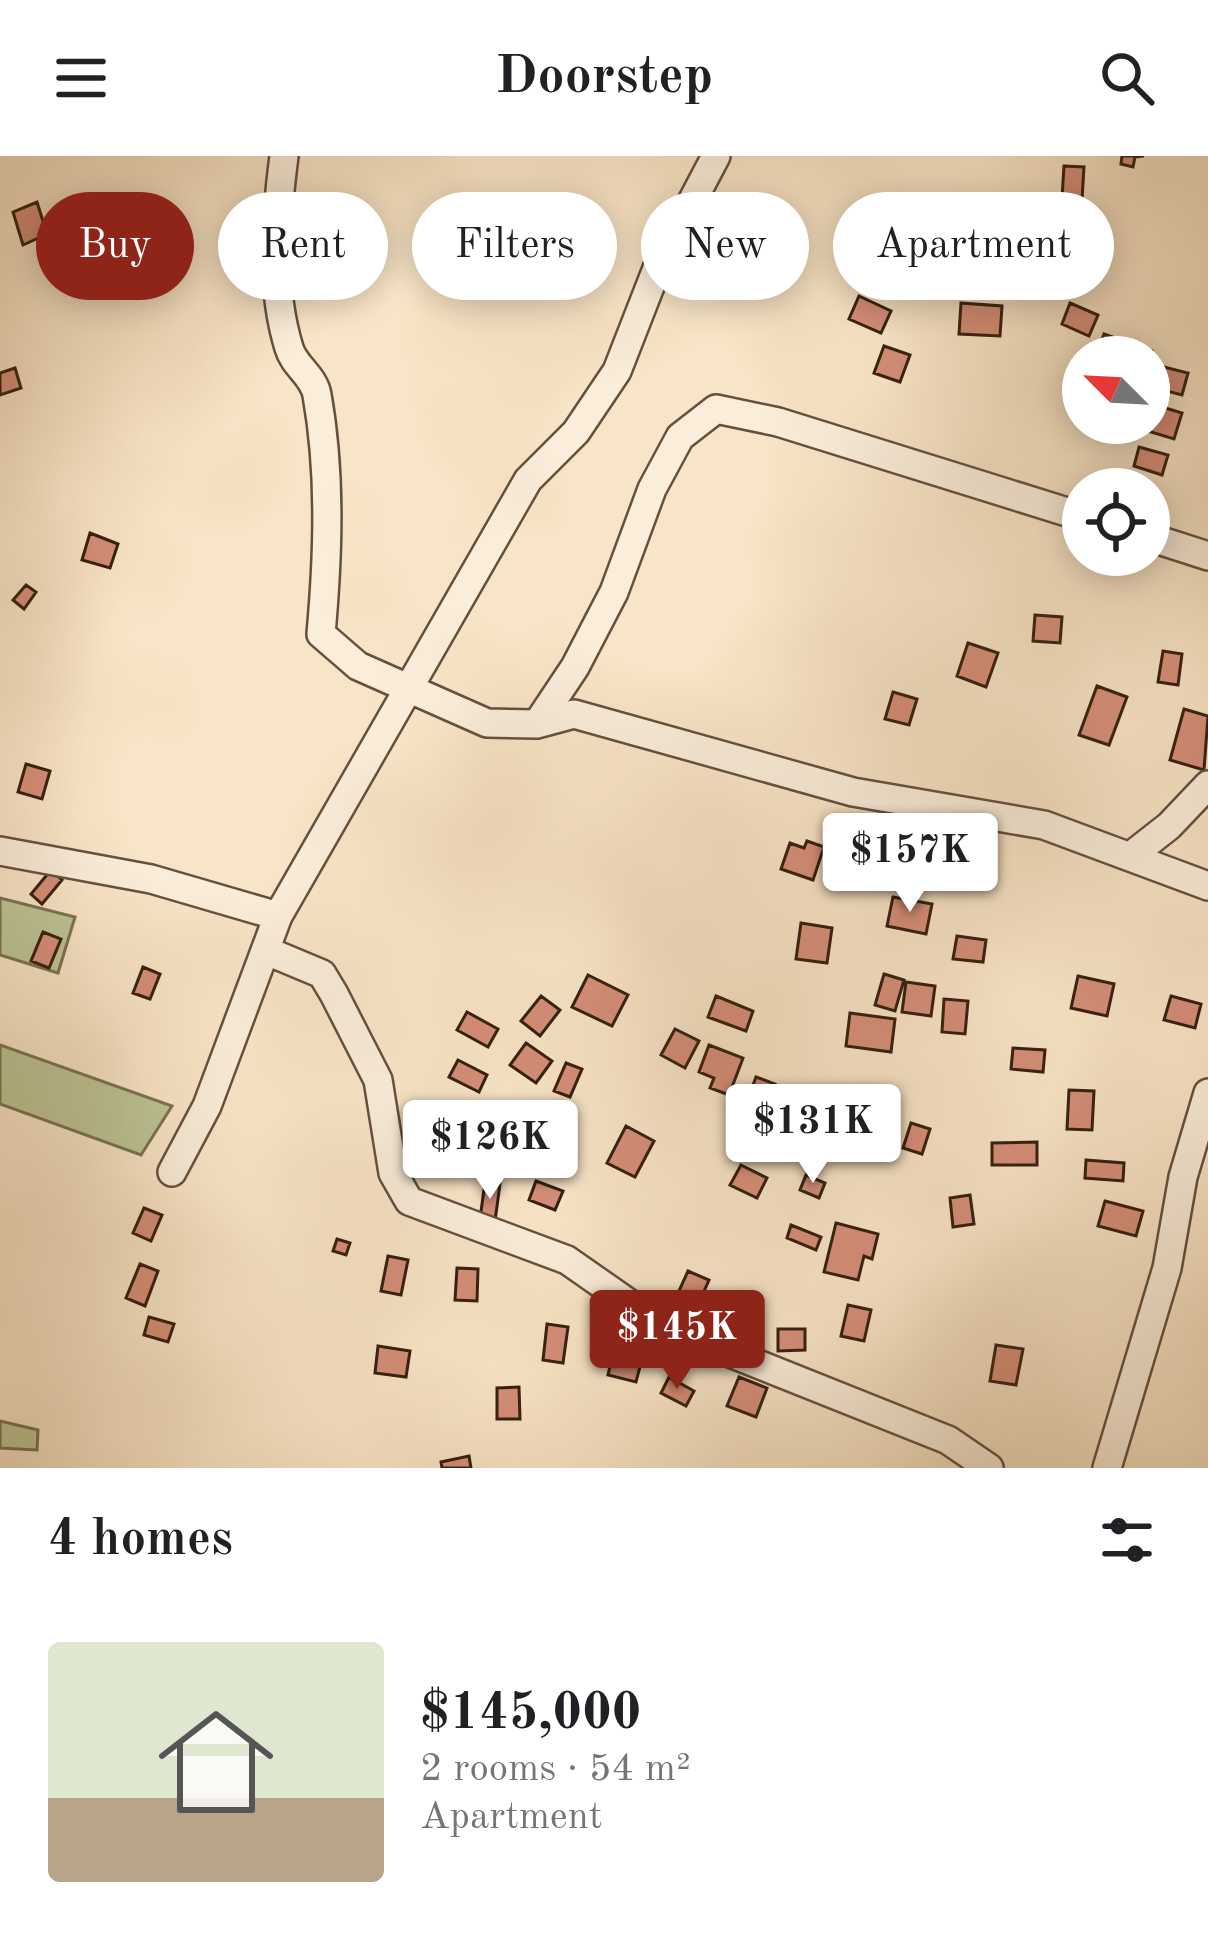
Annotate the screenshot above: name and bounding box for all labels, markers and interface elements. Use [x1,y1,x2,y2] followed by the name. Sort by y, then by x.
[48,45,114,111] icon: menu
[1094,45,1160,111] icon: search
[495,51,713,105] text: Doorstep
[36,192,194,300] chip: Buy
[218,192,388,300] chip: Rent
[412,192,617,300] chip: Filters
[641,192,809,300] chip: New
[833,192,1114,300] chip: Apartment
[1062,336,1170,444] north arrow
[1062,336,1170,576] map controls
[1062,468,1170,576] button: locate
[826,813,994,915] pin: $157K
[850,832,970,871] text: $157K
[729,1084,897,1186] pin: $131K
[406,1100,574,1202] pin: $126K
[753,1103,873,1142] text: $131K
[430,1119,550,1158] text: $126K
[593,1290,761,1392] pin: $145K
[617,1309,737,1348] text: $145K
[1094,1507,1160,1573] icon: filters
[48,1515,233,1566] text: 4 homes
[420,1689,641,1740] text: $145,000
[144,1690,288,1834] icon: home
[420,1750,691,1789] text: 2 rooms · 54 m²
[420,1798,603,1837] text: Apartment

